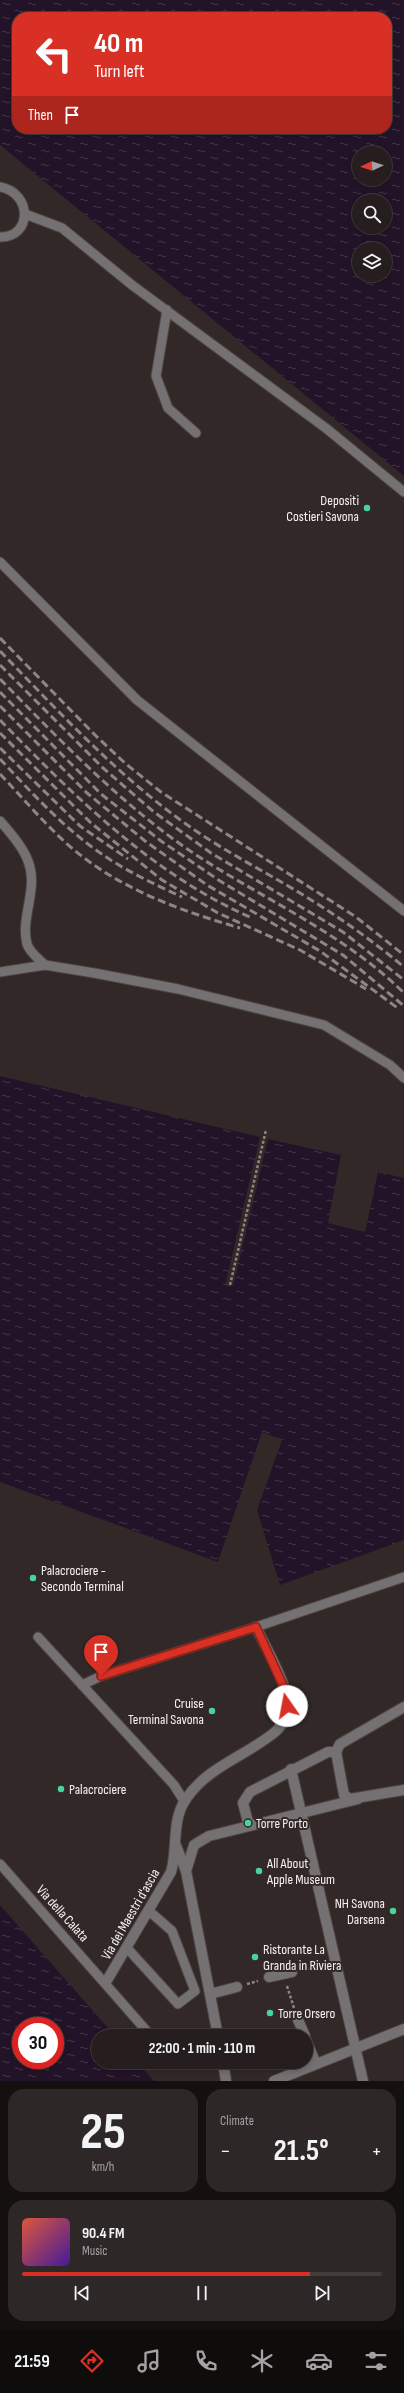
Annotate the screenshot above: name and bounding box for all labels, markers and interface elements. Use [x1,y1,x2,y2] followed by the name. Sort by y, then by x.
[94,27,143,60] text: 40 m
[28,28,80,80] icon: left
[94,61,145,82] text: Turn left
[61,104,83,126] icon: arrive
[28,106,53,125] text: Then
[352,146,392,186] north arrow
[352,146,392,282] map controls
[352,194,392,234] button: search
[352,242,392,282] button: layers
[286,492,359,525] place label: Depositi Costieri Savona
[362,503,372,513] marker: Depositi Costieri Savona
[41,1562,124,1595] place label: Palacrociere - Secondo Terminal
[28,1573,38,1583] marker: Palacrociere - Secondo Terminal
[84,1635,118,1676] pin
[90,1641,112,1663] icon: arrive
[266,1685,308,1727] position arrow
[128,1695,204,1728] place label: Cruise Terminal Savona
[207,1706,217,1716] marker: Cruise Terminal Savona
[69,1781,126,1798] place label: Palacrociere
[56,1784,66,1794] marker: Palacrociere
[256,1815,308,1832] place label: Torre Porto
[243,1818,253,1828] marker: Torre Porto
[266,1855,335,1888] place label: All About Apple Museum
[97,1866,163,1963] street label: Via dei Maestri d'ascia
[254,1866,264,1876] marker: All About Apple Museum
[33,1882,92,1945] street label: Via della Calata
[335,1895,385,1928] place label: NH Savona Darsena
[388,1906,398,1916] marker: NH Savona Darsena
[263,1941,341,1974] place label: Ristorante La Granda in Riviera
[250,1952,260,1962] marker: Ristorante La Granda in Riviera
[278,2005,335,2022] place label: Torre Orsero
[265,2008,275,2018] marker: Torre Orsero
[12,2017,64,2069] speed limit sign: 30
[149,2039,255,2058] text: 22:00 · 1 min · 110 m
[80,2101,126,2164] text: 25
[220,2113,254,2129] text: Climate
[273,2133,329,2169] text: 21.5°
[220,2138,231,2165] text: −
[371,2138,382,2165] text: +
[92,2159,114,2175] text: km/h
[82,2224,124,2243] text: 90.4 FM
[82,2243,107,2259] text: Music
[71,2282,93,2304] icon: previous
[191,2282,213,2304] icon: pause
[311,2282,333,2304] icon: next
[78,2347,106,2375] icon: directions
[135,2347,163,2375] icon: music
[192,2347,220,2375] icon: phone
[248,2347,276,2375] icon: climate
[305,2347,333,2375] icon: car
[362,2347,390,2375] icon: filters
[14,2351,50,2372] text: 21:59

